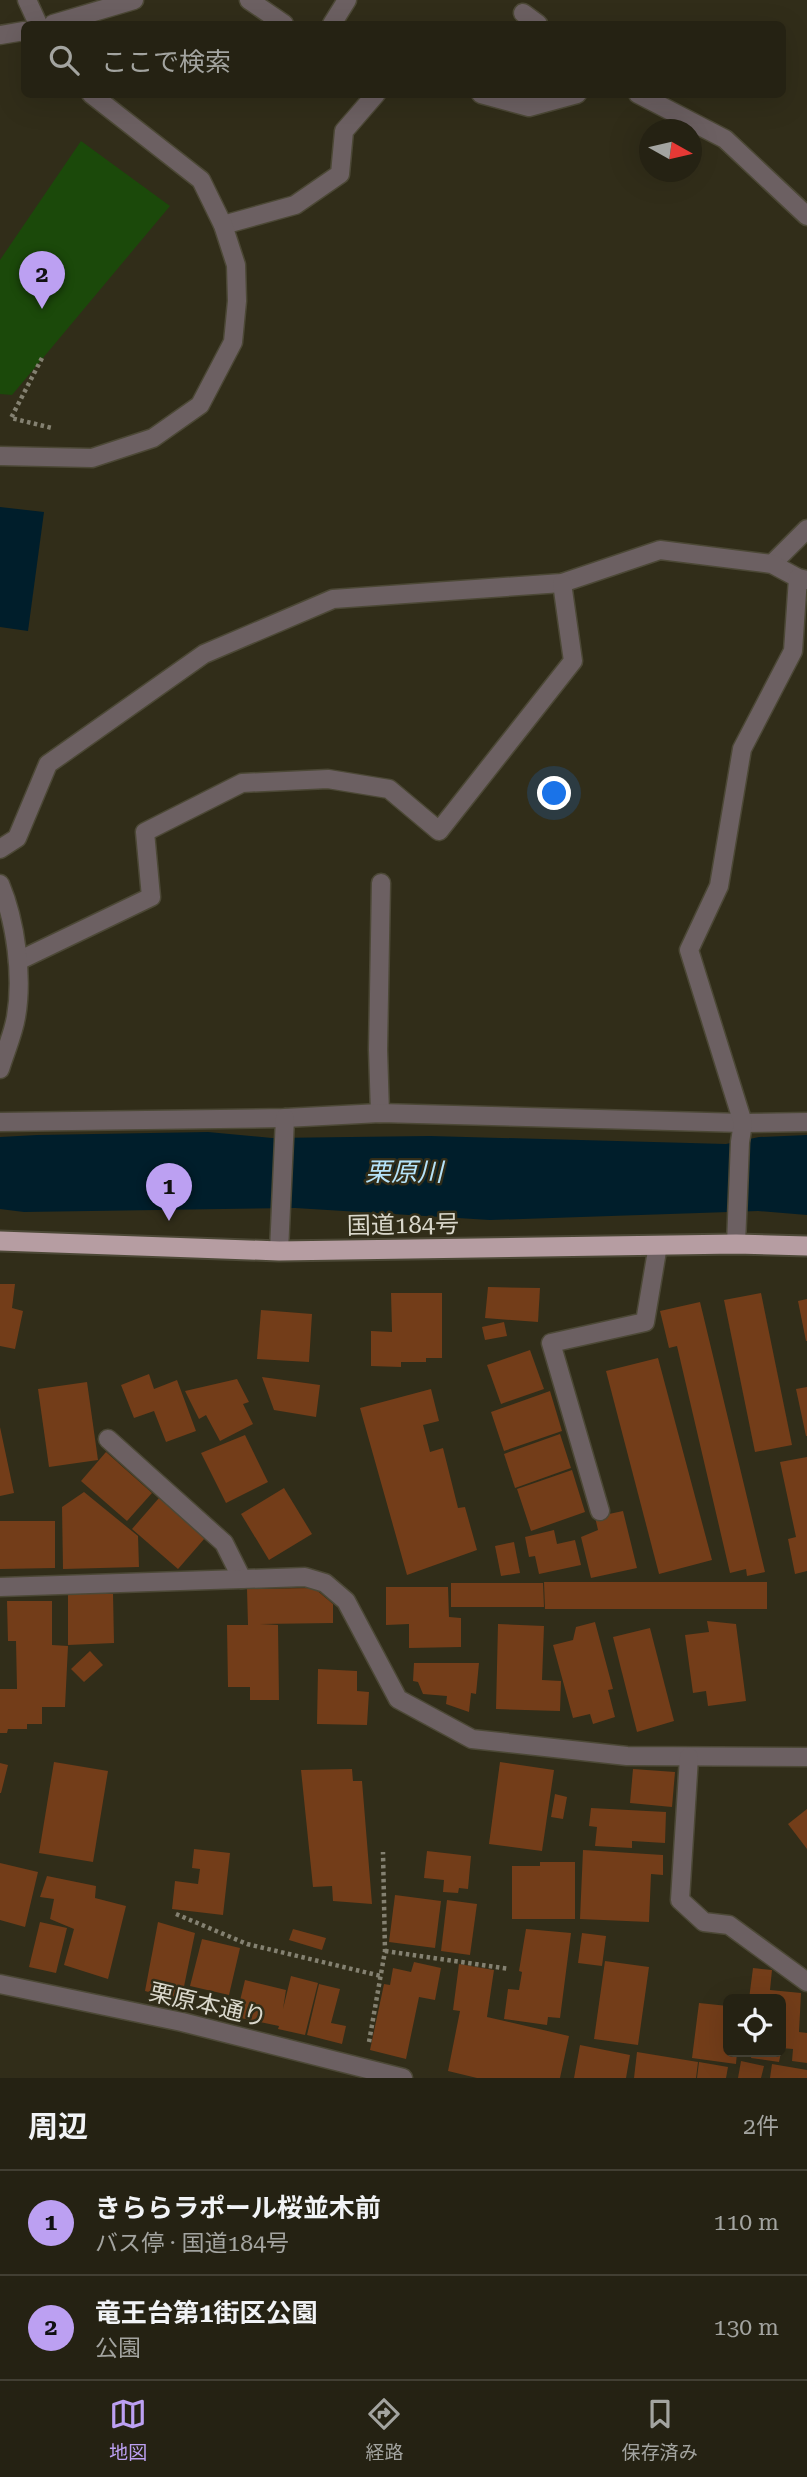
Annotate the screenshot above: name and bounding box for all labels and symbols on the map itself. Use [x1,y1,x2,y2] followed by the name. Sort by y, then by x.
[639,119,702,182] north arrow
[19,251,65,309] pin: 2
[537,776,571,810] your location
[365,1157,446,1187] water label: 栗原川
[146,1163,192,1221] pin: 1
[347,1210,459,1240] street label: 国道184号
[146,1978,270,2032] street label: 栗原本通り

